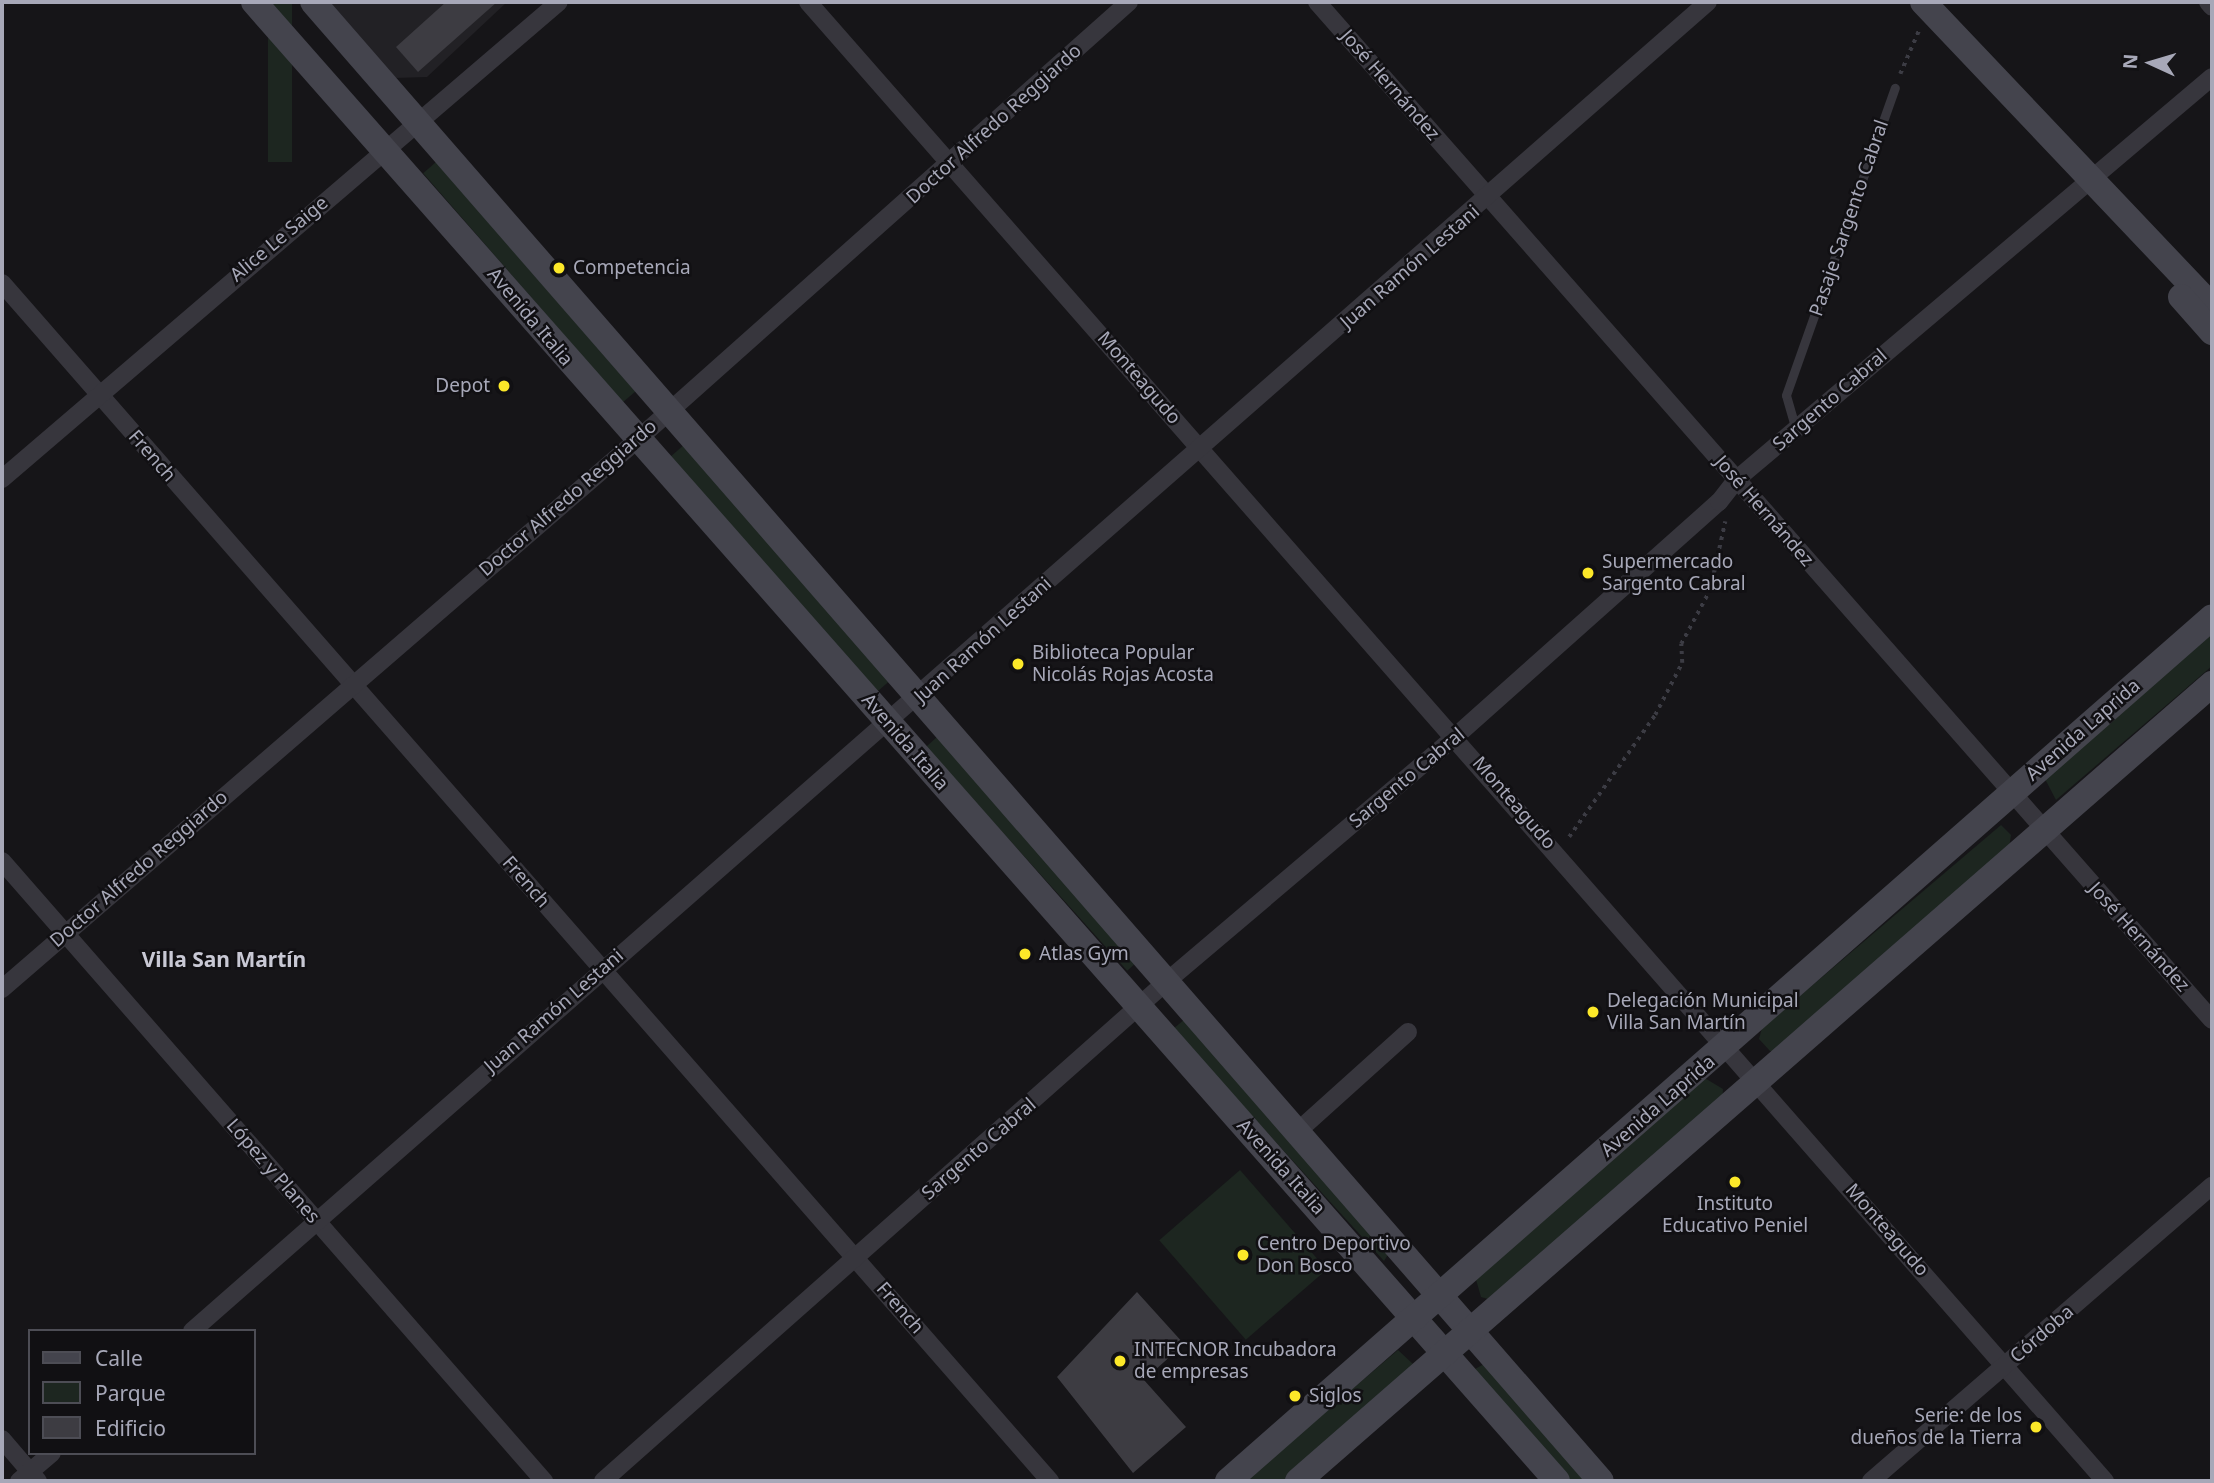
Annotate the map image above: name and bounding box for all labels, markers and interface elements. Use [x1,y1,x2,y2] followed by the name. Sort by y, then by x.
[1336,25,1444,145] street label: José Hernández
[2116,28,2186,98] north arrow
[902,39,1086,209] street label: Doctor Alfredo Reggiardo
[2117,53,2144,70] text: N
[1805,117,1893,319] street label: Pasaje Sargento Cabral
[225,191,333,287] street label: Alice Le Saige
[1336,200,1484,334] street label: Juan Ramón Lestani
[573,257,691,279] place label: Competencia
[551,260,567,276] marker: Competencia
[482,263,578,371] street label: Avenida Italia
[1093,327,1185,429] street label: Monteagudo
[1768,344,1892,456] street label: Sargento Cabral
[435,375,490,397] place label: Depot
[496,378,512,394] marker: Depot
[475,415,661,581] street label: Doctor Alfredo Reggiardo
[124,426,180,486] street label: French
[1710,451,1818,571] street label: José Hernández
[1602,551,1746,595] place label: Supermercado Sargento Cabral
[1580,565,1596,581] marker: Supermercado Sargento Cabral
[910,572,1056,708] street label: Juan Ramón Lestani
[1032,642,1214,686] place label: Biblioteca Popular Nicolás Rojas Acosta
[1010,656,1026,672] marker: Biblioteca Popular Nicolás Rojas Acosta
[2021,674,2145,786] street label: Avenida Laprida
[857,689,953,795] street label: Avenida Italia
[1345,723,1469,833] street label: Sargento Cabral
[1468,752,1560,854] street label: Monteagudo
[46,786,232,952] street label: Doctor Alfredo Reggiardo
[498,852,554,912] street label: French
[2084,878,2194,996] street label: José Hernández
[1039,943,1129,965] place label: Atlas Gym
[480,944,628,1078] street label: Juan Ramón Lestani
[142,946,306,972] district label: Villa San Martín
[1017,946,1033,962] marker: Atlas Gym
[1607,990,1799,1034] place label: Delegación Municipal Villa San Martín
[1585,1004,1601,1020] marker: Delegación Municipal Villa San Martín
[1596,1050,1720,1162] street label: Avenida Laprida
[917,1093,1041,1205] street label: Sargento Cabral
[221,1114,325,1228] street label: López y Planes
[1232,1114,1330,1220] street label: Avenida Italia
[1727,1174,1743,1190] marker: Instituto Educativo Peniel
[1841,1179,1933,1281] street label: Monteagudo
[1662,1193,1808,1237] place label: Instituto Educativo Peniel
[1257,1233,1411,1277] place label: Centro Deportivo Don Bosco
[1235,1247,1251,1263] marker: Centro Deportivo Don Bosco
[872,1278,928,1338] street label: French
[2006,1300,2078,1368] street label: Córdoba
[28,1329,256,1455] legend
[1134,1339,1337,1383] place label: INTECNOR Incubadora de empresas
[95,1344,143,1372] text: Calle
[1112,1353,1128,1369] marker: INTECNOR Incubadora de empresas
[95,1379,165,1407] text: Parque
[1309,1385,1362,1407] place label: Siglos
[1287,1388,1303,1404] marker: Siglos
[1851,1405,2022,1449] place label: Serie: de los dueños de la Tierra
[95,1414,166,1442] text: Edificio
[2028,1419,2044,1435] marker: Serie: de los dueños de la Tierra

